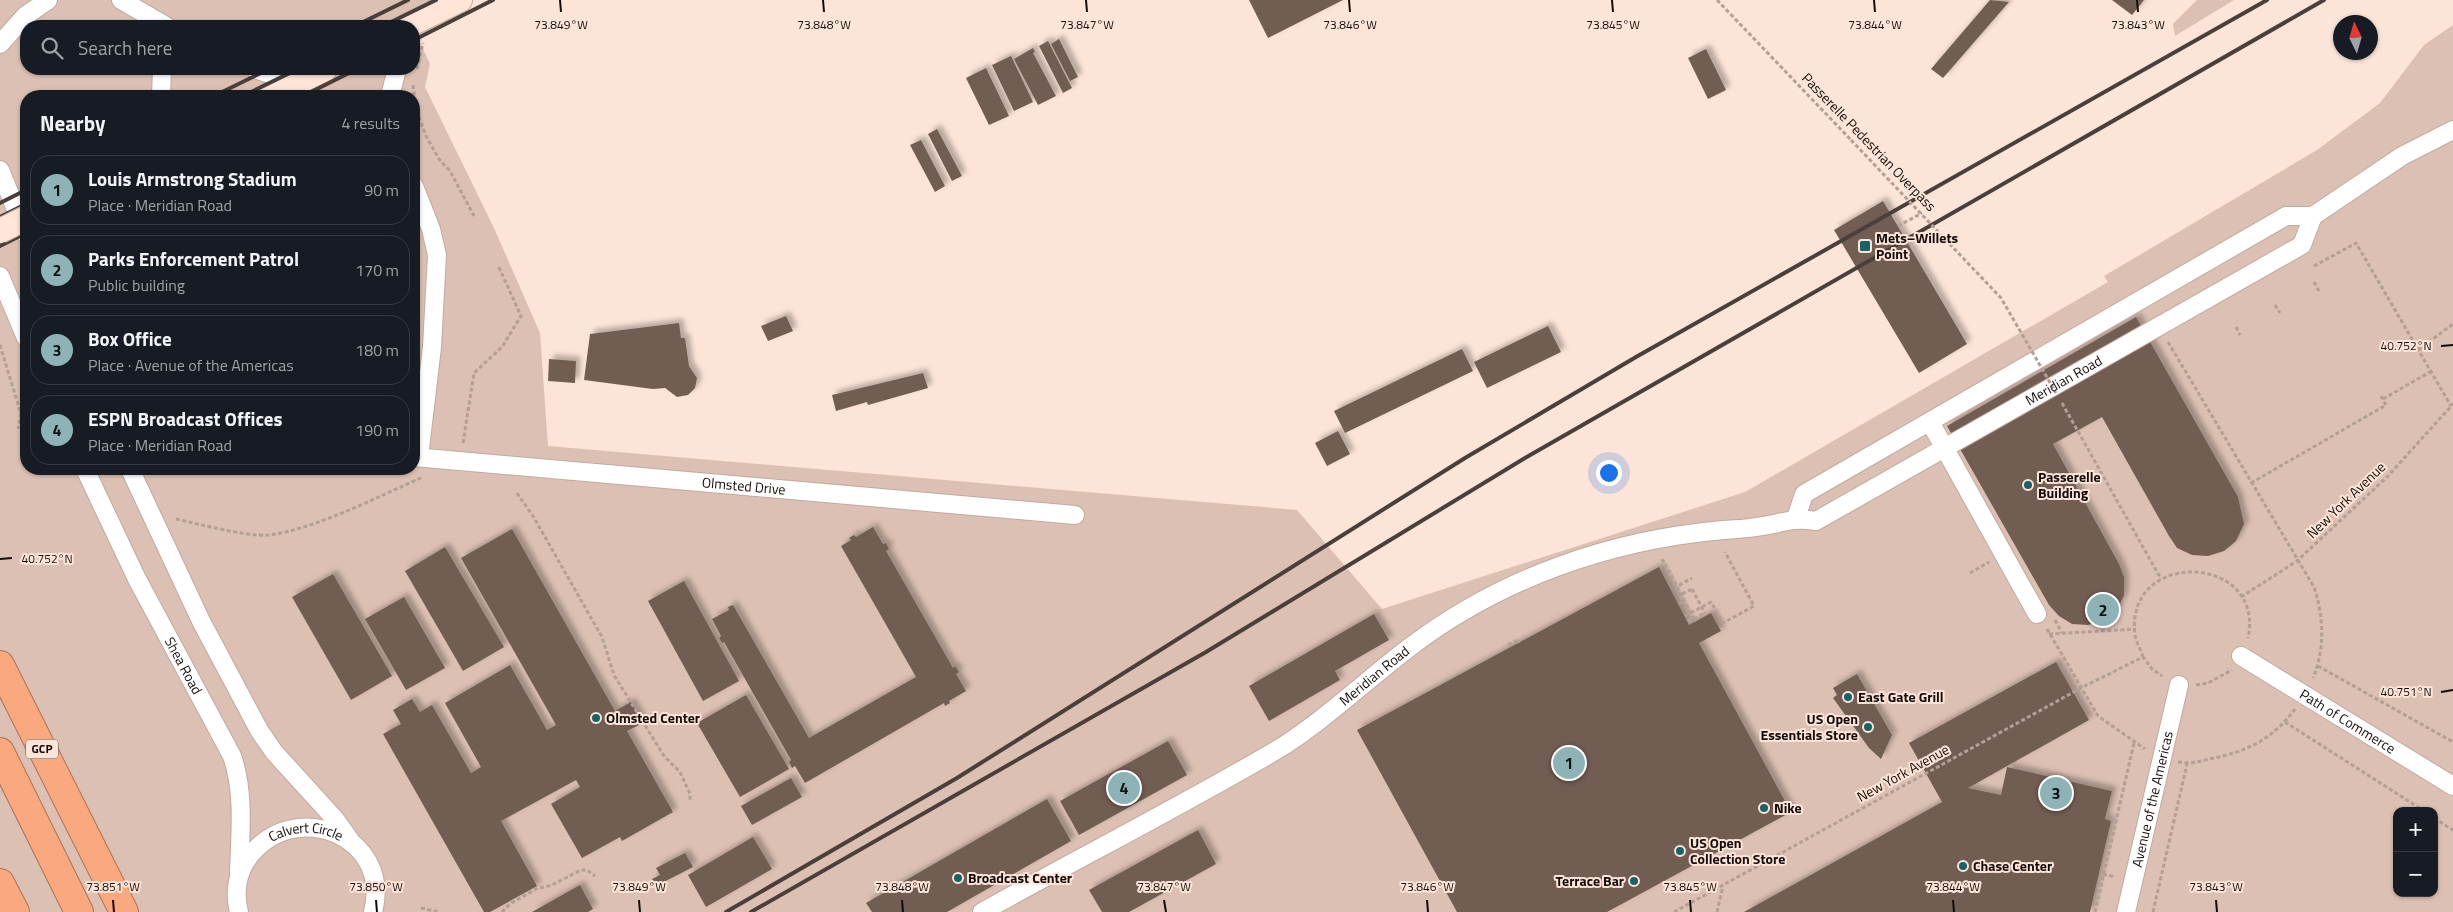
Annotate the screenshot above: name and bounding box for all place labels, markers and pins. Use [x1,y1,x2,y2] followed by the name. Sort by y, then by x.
[1876,227,1959,264] place label: Mets–Willets Point
[1858,239,1872,253] marker: Mets–Willets Point
[2038,466,2101,503] place label: Passerelle Building
[2022,479,2034,491] marker: Passerelle Building
[2087,591,2119,629] pin: 2
[1858,686,1944,707] place label: East Gate Grill
[1842,691,1854,703] marker: East Gate Grill
[606,707,700,728] place label: Olmsted Center
[1760,708,1858,745] place label: US Open Essentials Store
[590,712,602,724] marker: Olmsted Center
[1862,721,1874,733] marker: US Open Essentials Store
[1553,744,1585,782] pin: 1
[1108,769,1140,807] pin: 4
[2040,774,2072,812] pin: 3
[1774,797,1802,818] place label: Nike
[1758,802,1770,814] marker: Nike
[1690,832,1785,869] place label: US Open Collection Store
[1674,845,1686,857] marker: US Open Collection Store
[1973,855,2052,876] place label: Chase Center
[1957,860,1969,872] marker: Chase Center
[968,867,1072,888] place label: Broadcast Center
[1556,870,1624,891] place label: Terrace Bar
[952,872,964,884] marker: Broadcast Center
[1628,875,1640,887] marker: Terrace Bar

